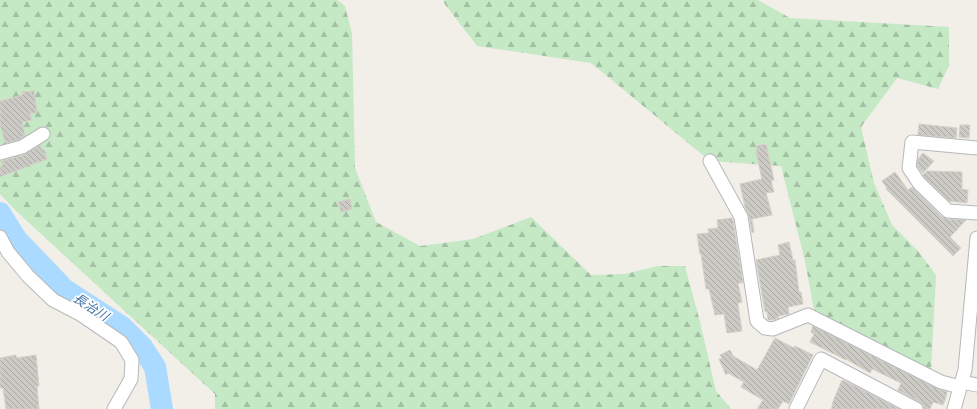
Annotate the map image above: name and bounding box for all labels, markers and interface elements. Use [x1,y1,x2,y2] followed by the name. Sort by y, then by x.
[71,290,113,325] water label: 長治川

